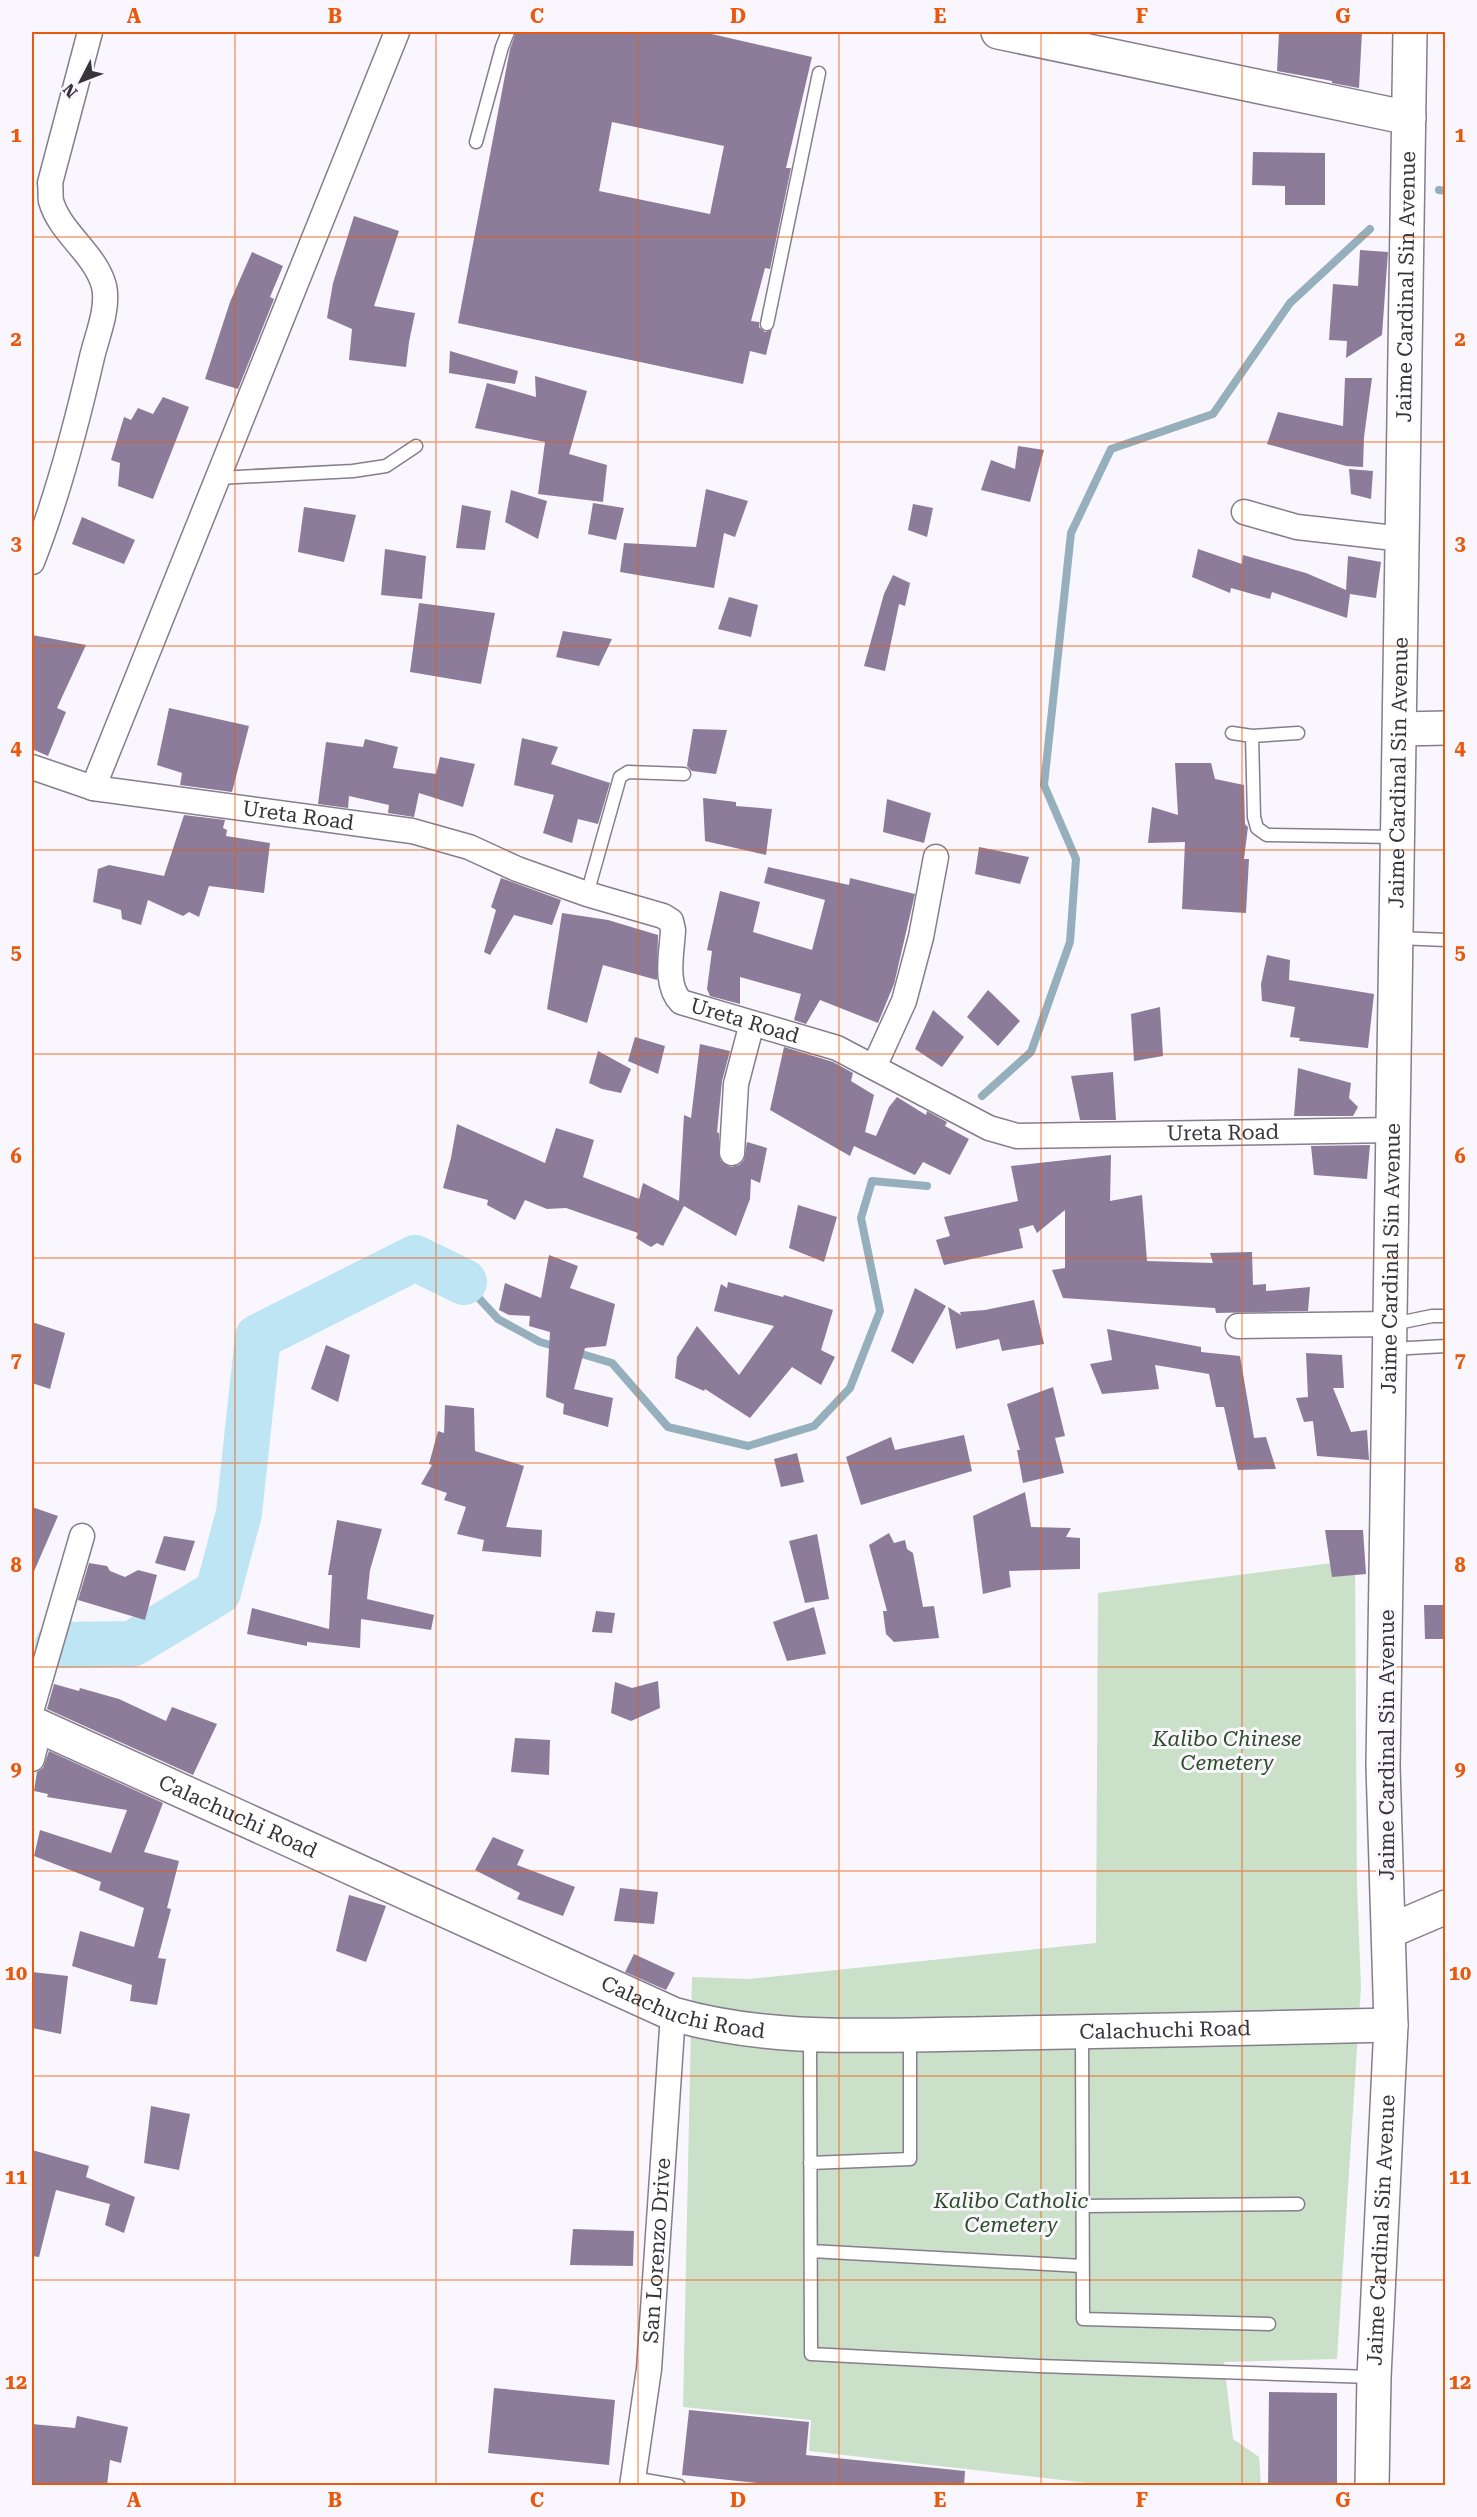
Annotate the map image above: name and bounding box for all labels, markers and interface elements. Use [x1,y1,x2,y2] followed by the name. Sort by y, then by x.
[127,4,142,28] text: A
[328,4,342,28] text: B
[530,4,544,28] text: C
[730,4,746,28] text: D
[934,4,947,28] text: E
[1136,4,1148,28] text: F
[1335,4,1351,28] text: G
[51,51,111,111] north arrow
[59,80,81,102] text: N
[10,123,22,147] text: 1
[1454,123,1466,147] text: 1
[1392,151,1420,423] street label: Jaime Cardinal Sin Avenue
[10,327,22,351] text: 2
[1454,327,1466,351] text: 2
[10,531,22,555] text: 3
[1454,531,1466,555] text: 3
[1384,637,1413,908] street label: Jaime Cardinal Sin Avenue
[10,736,22,760] text: 4
[1454,736,1466,760] text: 4
[241,796,356,835] street label: Ureta Road
[10,940,22,964] text: 5
[1454,940,1466,964] text: 5
[687,993,802,1048] street label: Ureta Road
[1166,1120,1280,1146] street label: Ureta Road
[1377,1123,1405,1394] street label: Jaime Cardinal Sin Avenue
[10,1144,22,1168] text: 6
[1454,1144,1466,1168] text: 6
[10,1348,22,1372] text: 7
[1454,1348,1466,1372] text: 7
[10,1553,22,1577] text: 8
[1454,1553,1466,1577] text: 8
[1375,1609,1399,1881] street label: Jaime Cardinal Sin Avenue
[1152,1727,1301,1775] park label: Kalibo Chinese Cemetery
[10,1757,22,1781] text: 9
[1454,1757,1466,1781] text: 9
[155,1770,321,1863] street label: Calachuchi Road
[5,1961,27,1985] text: 10
[1449,1961,1471,1985] text: 10
[597,1971,767,2043] street label: Calachuchi Road
[1079,2016,1252,2044] street label: Calachuchi Road
[1363,2094,1400,2366] street label: Jaime Cardinal Sin Avenue
[639,2157,675,2344] street label: San Lorenzo Drive
[5,2165,27,2189] text: 11
[1449,2165,1471,2189] text: 11
[933,2189,1088,2237] park label: Kalibo Catholic Cemetery
[5,2370,27,2394] text: 12
[1449,2370,1471,2394] text: 12
[127,2488,142,2512] text: A
[328,2488,342,2512] text: B
[530,2488,544,2512] text: C
[730,2488,746,2512] text: D
[934,2488,947,2512] text: E
[1136,2488,1148,2512] text: F
[1335,2488,1351,2512] text: G

